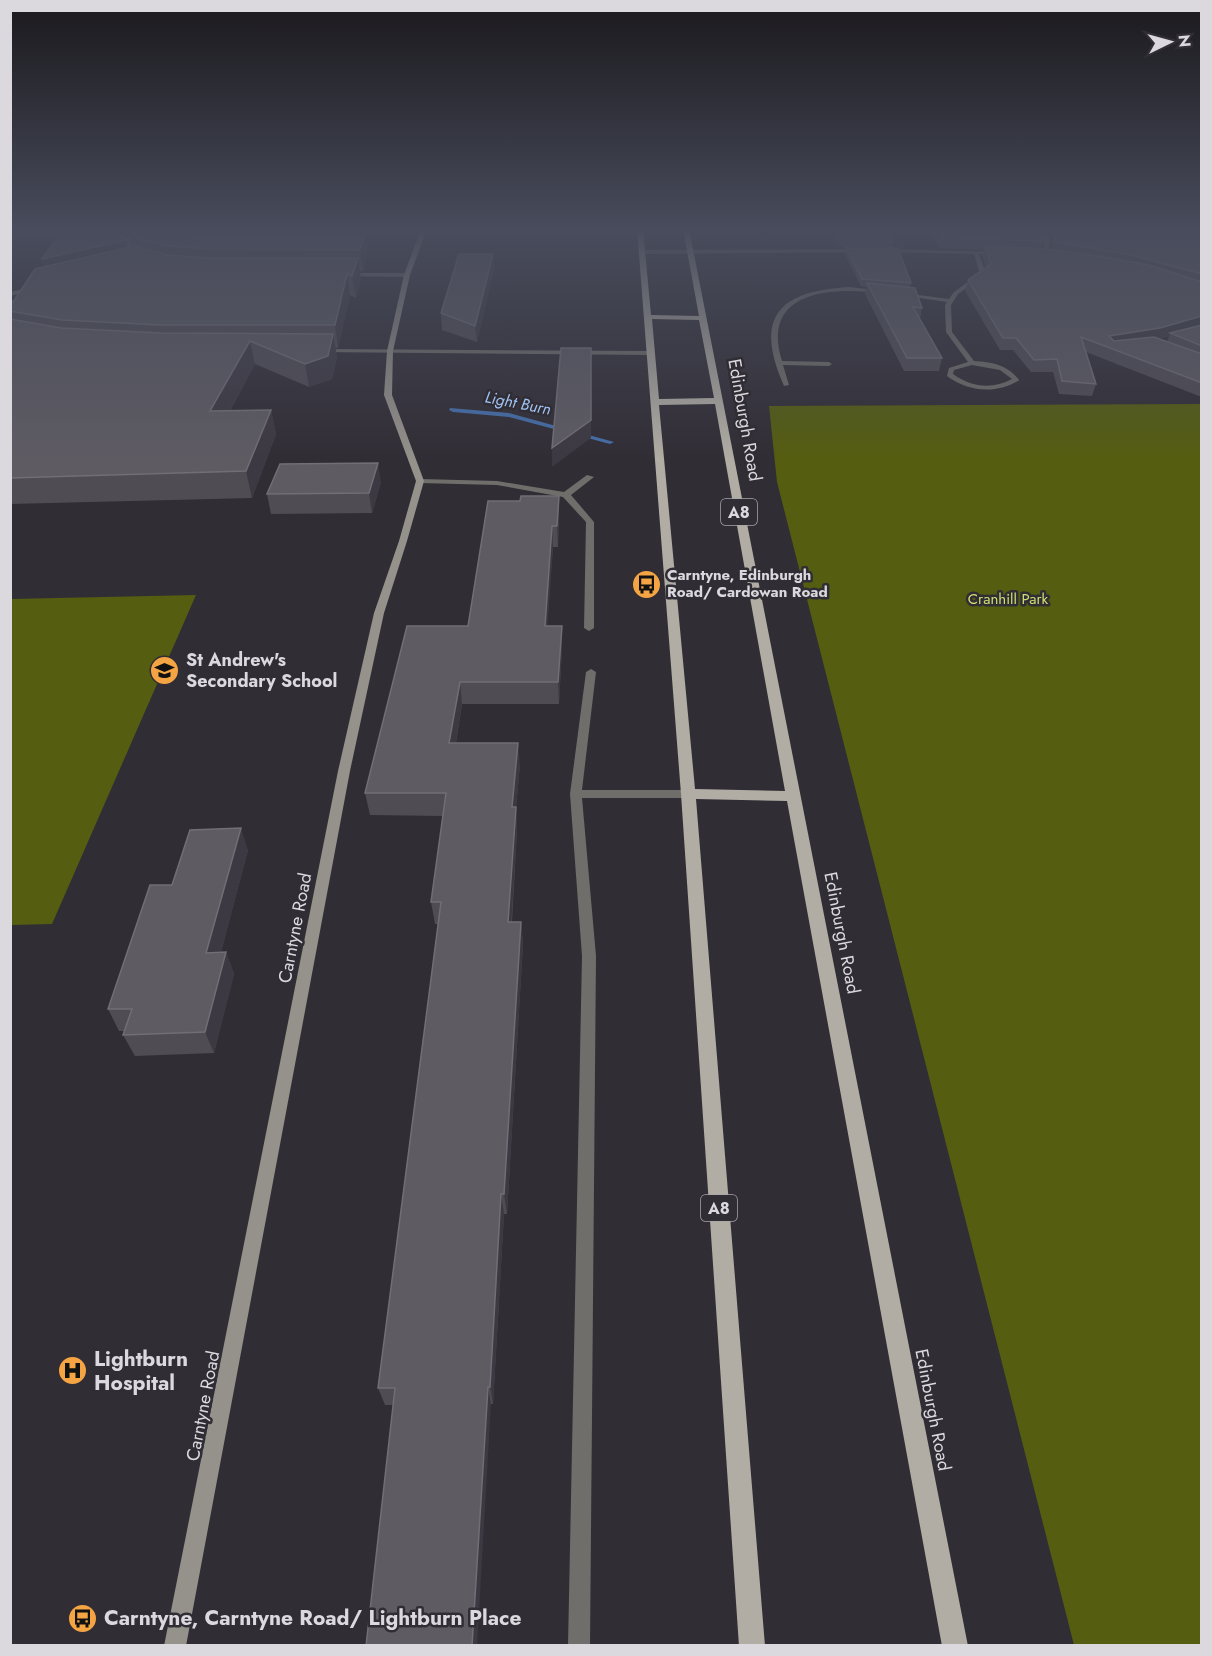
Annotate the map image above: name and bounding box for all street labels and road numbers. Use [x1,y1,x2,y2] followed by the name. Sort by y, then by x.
[721,357,769,483] street label: Edinburgh Road
[721,499,757,525] road number: A8
[817,870,867,996] street label: Edinburgh Road
[272,871,318,985] street label: Carntyne Road
[701,1195,737,1221] road number: A8
[908,1347,958,1473] street label: Edinburgh Road
[180,1349,226,1463] street label: Carntyne Road

